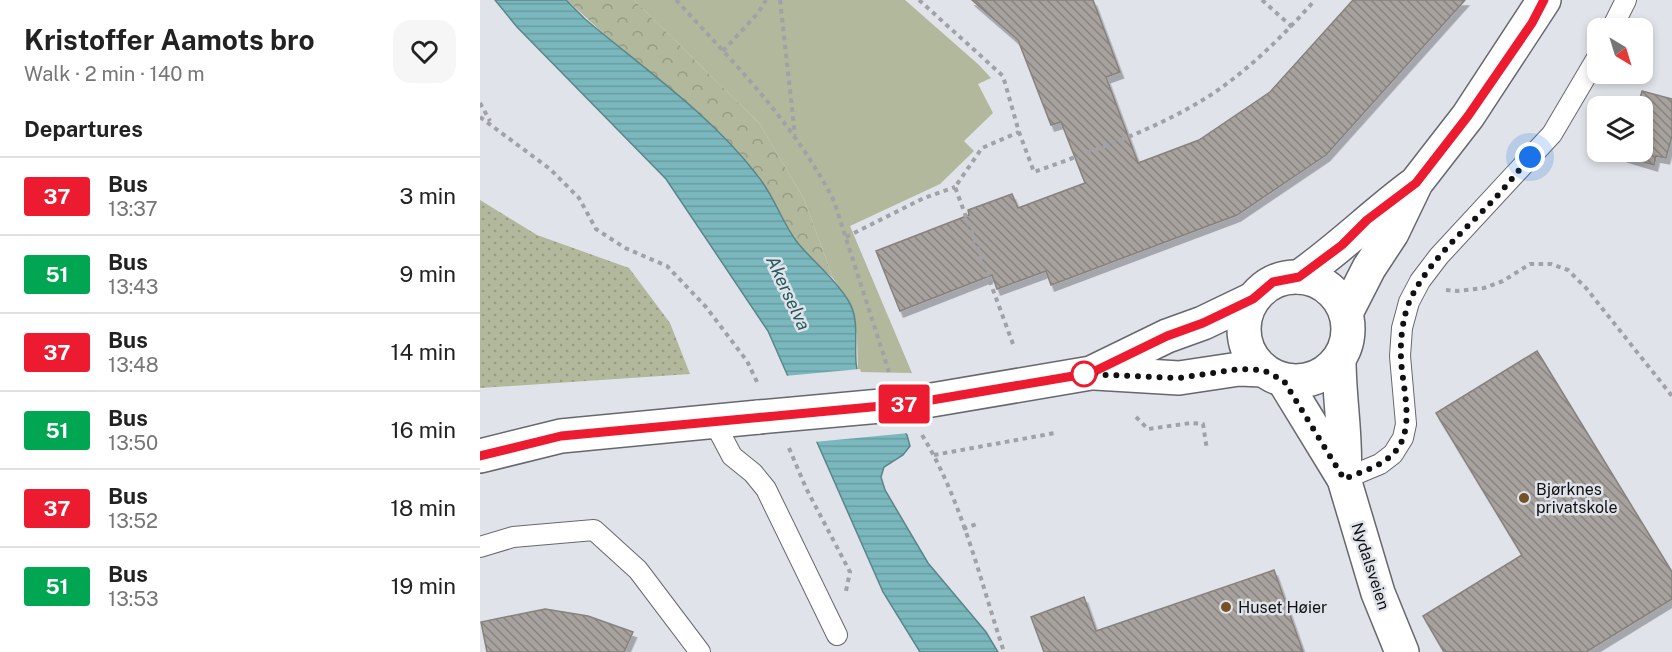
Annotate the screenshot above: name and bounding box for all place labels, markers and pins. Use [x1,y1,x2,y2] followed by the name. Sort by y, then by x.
[1071,361,1097,387] unlabelled marker
[1536,480,1618,517] place label: Bjørknes privatskole
[1517,491,1531,505] marker: Bjørknes privatskole
[1238,598,1327,617] place label: Huset Høier
[1219,600,1233,614] marker: Huset Høier

